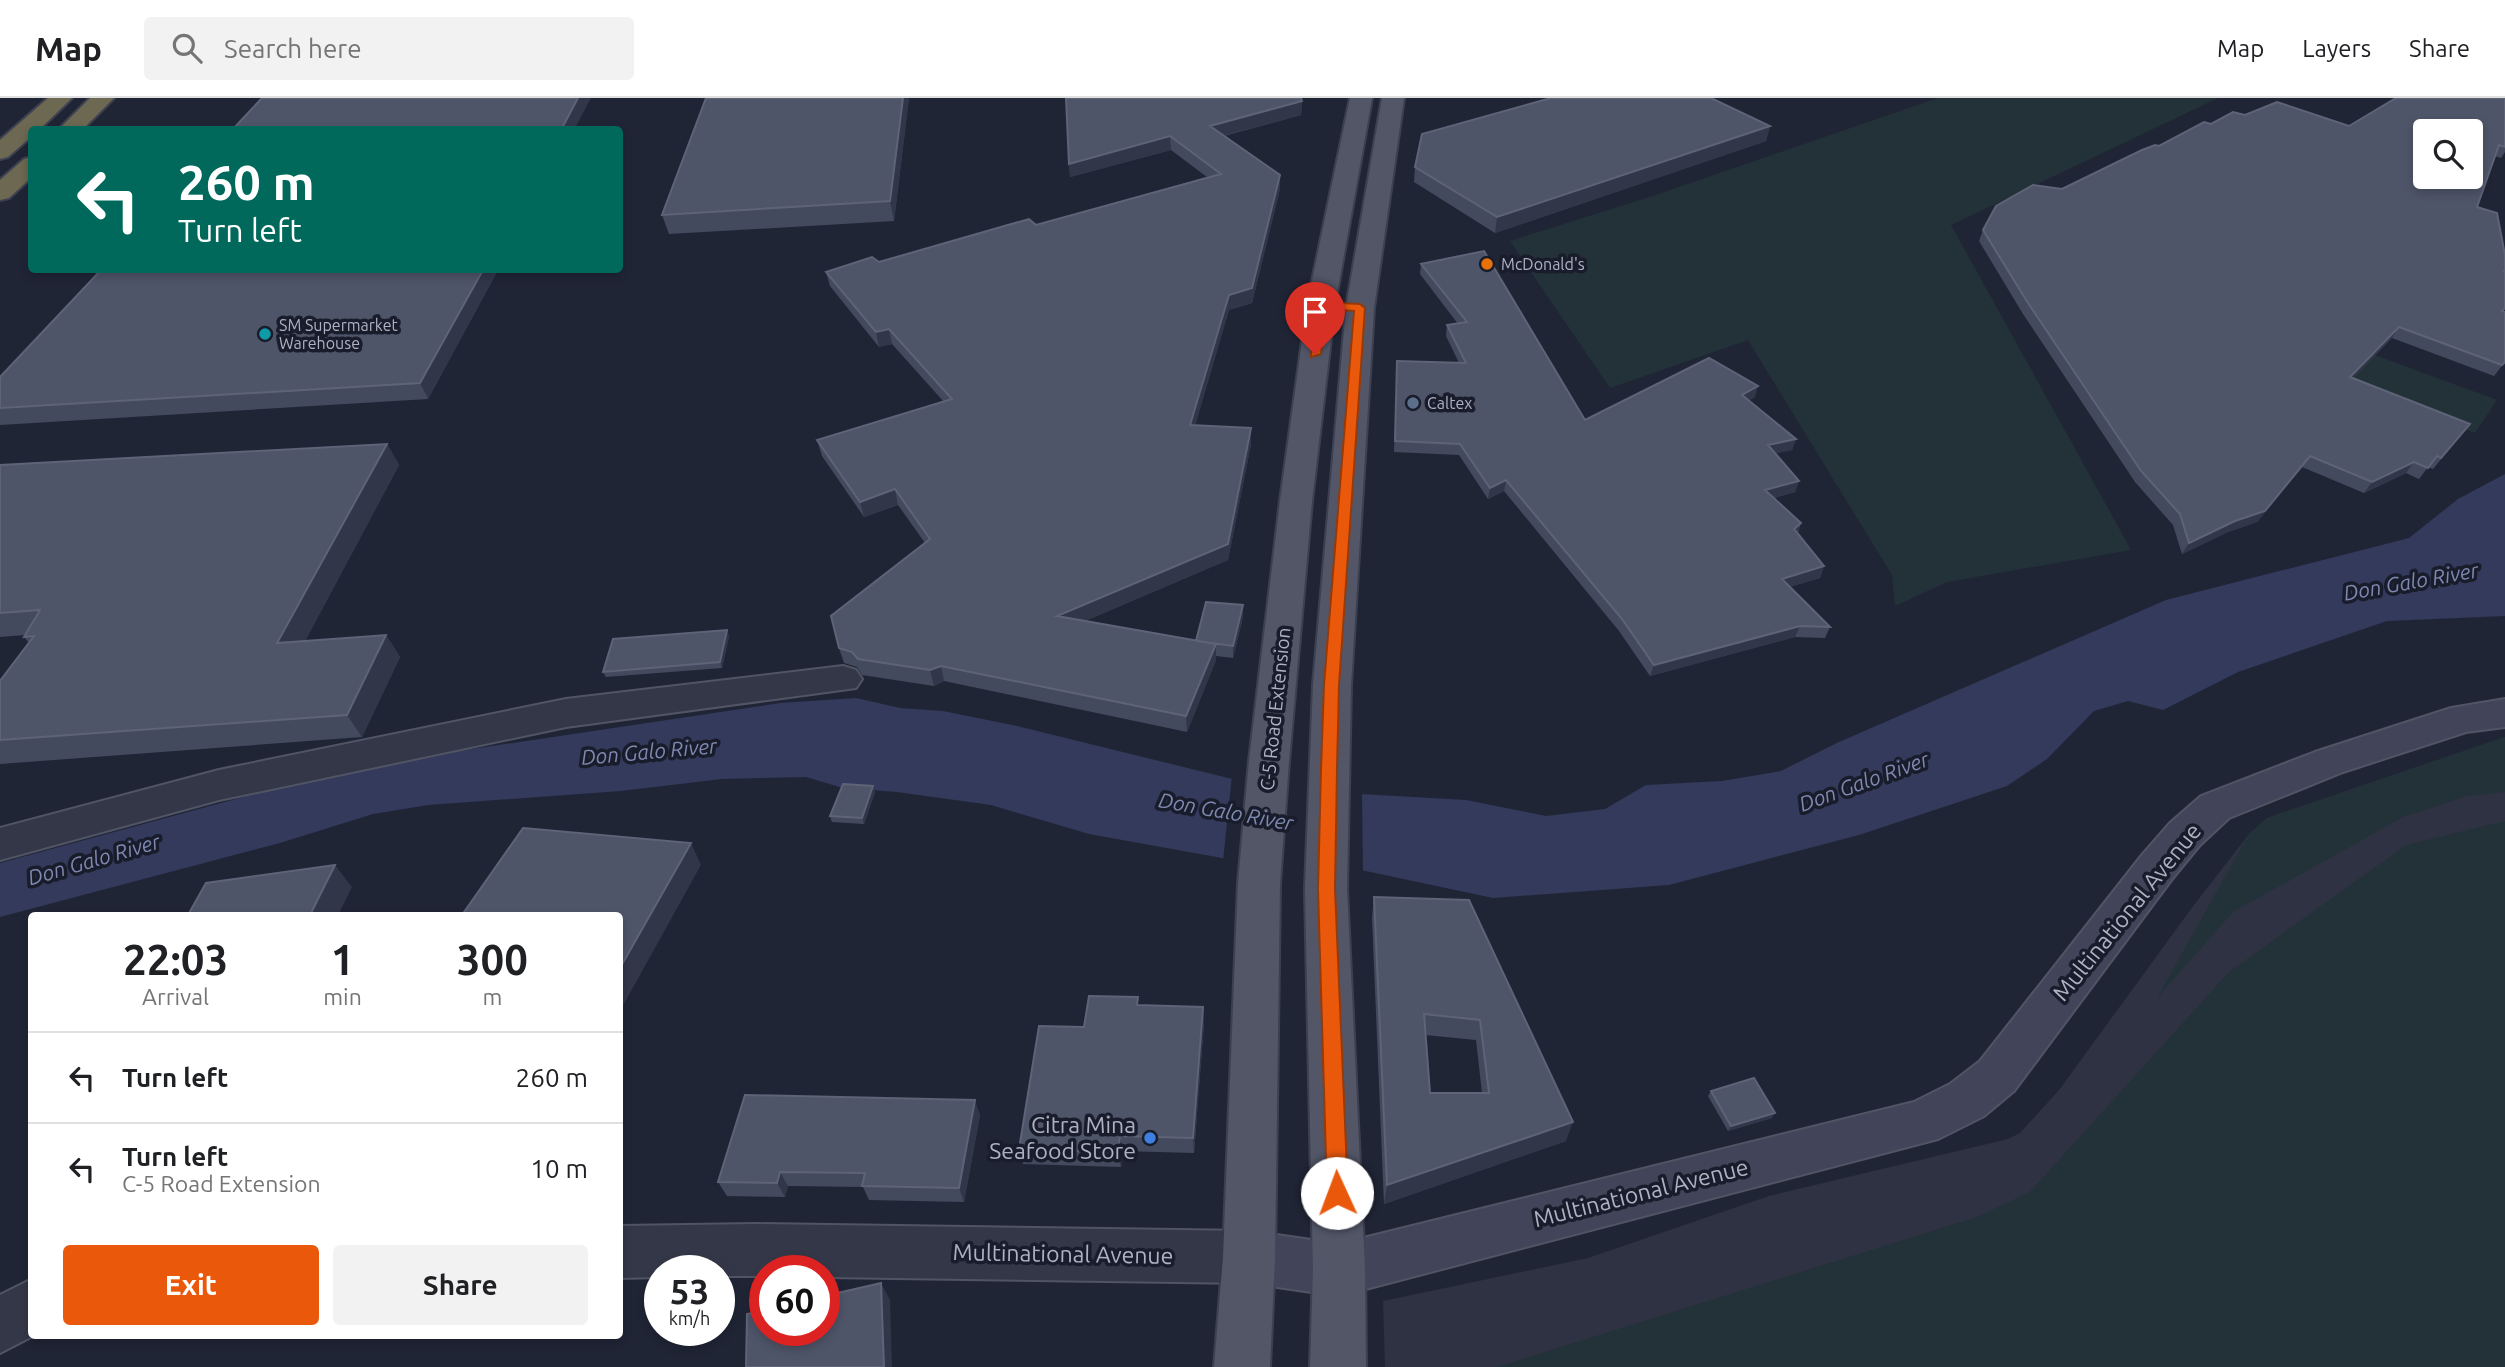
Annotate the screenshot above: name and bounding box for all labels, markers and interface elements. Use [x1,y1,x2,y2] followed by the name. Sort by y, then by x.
[144,17,634,80] search box
[168,29,206,67] icon: search
[35,30,102,67] text: Map
[224,34,362,63] text: Search here
[2217,35,2264,62] text: Map
[2302,35,2371,62] text: Layers
[2409,35,2470,62] text: Share
[2413,119,2483,189] map controls
[2413,119,2483,189] button: search
[63,154,154,245] icon: left
[178,154,315,209] text: 260 m
[178,212,302,248] text: Turn left
[1501,255,1585,273] place label: McDonald's
[1479,256,1495,272] marker: McDonald's
[1285,282,1345,354] pin
[1296,293,1334,331] icon: arrive
[279,316,398,352] place label: SM Supermarket Warehouse
[257,326,273,342] marker: SM Supermarket Warehouse
[1427,394,1472,412] place label: Caltex
[1405,395,1421,411] marker: Caltex
[2342,557,2481,605] water label: Don Galo River
[1255,626,1295,792] street label: C-5 Road Extension
[580,733,719,769] water label: Don Galo River
[1795,746,1933,816] water label: Don Galo River
[1157,787,1296,835] water label: Don Galo River
[2047,818,2206,1005] street label: Multinational Avenue
[25,828,164,889] water label: Don Galo River
[123,936,228,983] text: 22:03
[331,936,354,983] text: 1
[457,936,528,983] text: 300
[142,984,209,1009] text: Arrival
[323,984,362,1009] text: min
[482,984,502,1009] text: m
[63,1059,101,1097] icon: left
[122,1063,228,1092] text: Turn left
[516,1063,588,1092] text: 260 m
[989,1112,1136,1163] place label: Citra Mina Seafood Store
[1142,1130,1158,1146] marker: Citra Mina Seafood Store
[122,1142,228,1171] text: Turn left
[63,1150,101,1188] icon: left
[530,1154,588,1183] text: 10 m
[1531,1154,1751,1231] street label: Multinational Avenue
[1300,1156,1374,1230] position arrow
[122,1171,321,1196] text: C-5 Road Extension
[953,1239,1173,1268] street label: Multinational Avenue
[63,1245,319,1325] button: Exit
[333,1245,588,1325] button: Share
[749,1255,840,1346] speed limit sign: 60
[670,1271,709,1311] text: 53
[669,1308,710,1328] text: km/h

